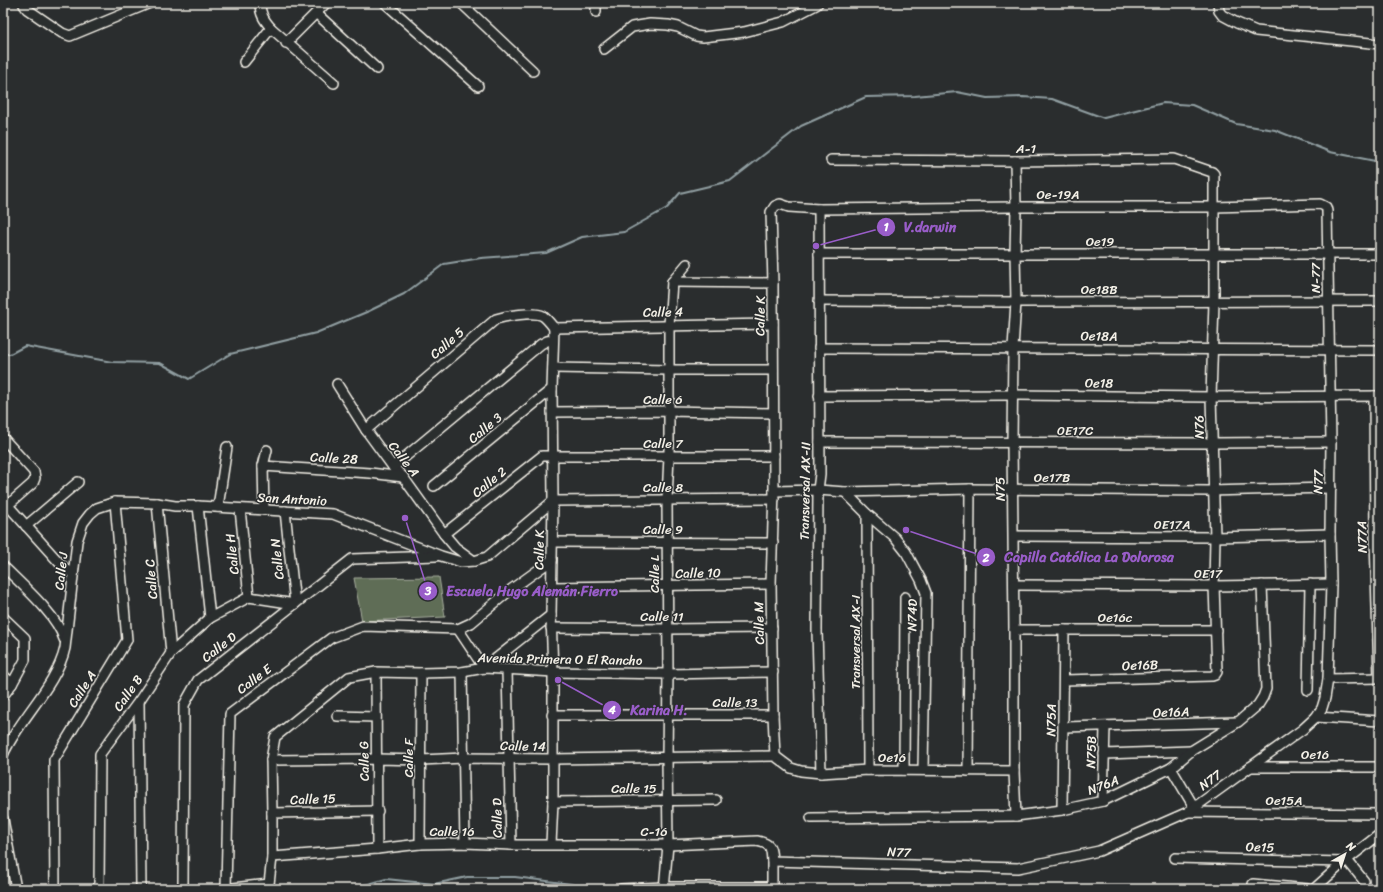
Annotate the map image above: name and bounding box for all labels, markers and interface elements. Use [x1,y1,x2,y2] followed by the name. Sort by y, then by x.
[1015,137,1036,160] street label: A-1
[1036,183,1080,206] street label: Oe-19A
[876,214,964,240] callout: V.darwin
[904,215,957,240] text: V.darwin
[883,216,889,238] text: 1
[1086,230,1114,253] street label: Oe19
[1304,261,1327,293] street label: N-77
[1081,278,1117,301] street label: Oe18B
[748,295,772,336] street label: Calle K
[643,300,683,324] street label: Calle 4
[424,321,470,365] street label: Calle 5
[1080,324,1118,348] street label: Oe18A
[1085,371,1114,395] street label: Oe18
[643,388,683,411] street label: Calle 6
[463,407,507,449] street label: Calle 3
[1187,415,1211,439] street label: N76
[1057,419,1093,442] street label: 0E17C
[643,432,684,455] street label: Calle 7
[382,436,426,482] street label: Calle A
[793,442,817,540] street label: Transversal AX-II
[310,445,358,471] street label: Calle 28
[466,460,512,503] street label: Calle 2
[1034,466,1070,489] street label: Oe17B
[1306,468,1330,494] street label: N77
[643,476,683,499] street label: Calle 8
[988,477,1012,501] street label: N75
[257,486,328,512] street label: San Antonio
[1154,513,1190,536] street label: 0E17A
[643,518,683,541] street label: Calle 9
[1350,521,1374,553] street label: N77A
[527,529,551,570] street label: Calle K
[218,531,246,576] street label: Calle H
[263,537,291,581] street label: Calle N
[976,544,1181,570] callout: Capilla Católica La Dolorosa
[1003,545,1175,570] text: Capilla Católica La Dolorosa
[982,547,990,569] text: 2
[47,550,75,591] street label: Calle J
[643,555,666,593] street label: Calle L
[138,558,164,600] street label: Calle C
[675,561,721,585] street label: Calle 10
[1194,562,1224,585] street label: 0E17
[418,578,626,604] callout: Escuela Hugo Alemán Fierro
[446,579,618,604] text: Escuela Hugo Alemán Fierro
[424,580,432,602] text: 3
[844,595,867,689] street label: Transversal AX-I
[900,598,924,631] street label: N74D
[747,601,771,645] street label: Calle M
[640,605,684,628] street label: Calle 11
[1098,606,1133,629] street label: Oe16c
[196,626,242,668] street label: Calle D
[476,646,643,672] street label: Avenida Primera O El Rancho
[1121,653,1159,677] street label: Oe16B
[231,658,277,700] street label: Calle E
[61,666,103,712] street label: Calle A
[107,670,149,716] street label: Calle B
[713,691,757,714] street label: Calle 13
[602,697,696,723] callout: Karina H.
[629,698,688,723] text: Karina H.
[607,699,616,721] text: 4
[1152,700,1190,724] street label: Oe16A
[1039,703,1063,737] street label: N75A
[500,734,546,758] street label: Calle 14
[1079,735,1103,769] street label: N75B
[397,737,420,778] street label: Calle F
[352,741,376,781] street label: Calle G
[1301,743,1329,766] street label: Oe16
[878,746,906,769] street label: Oe16
[1194,763,1228,796] street label: N77
[1084,768,1122,802] street label: N76A
[611,777,657,800] street label: Calle 15
[290,787,336,811] street label: Calle 15
[1265,789,1303,812] street label: Oe15A
[485,798,509,838] street label: Calle D
[429,820,475,843] street label: Calle 16
[640,820,668,843] street label: C-16
[1325,834,1365,874] north arrow
[1245,835,1275,859] street label: Oe15
[1341,836,1360,857] text: N
[887,840,913,864] street label: N77

